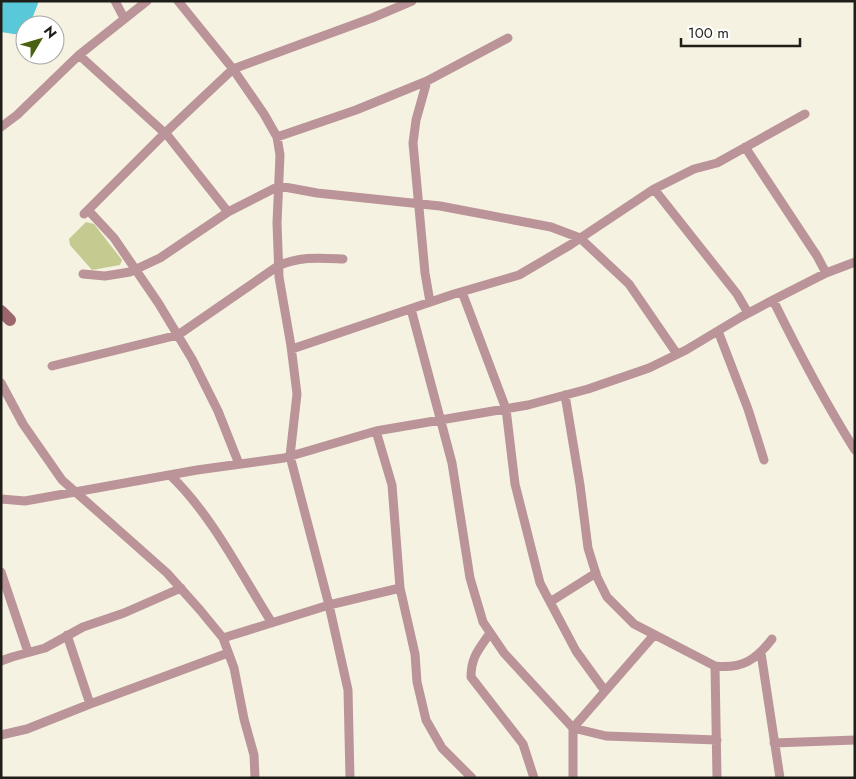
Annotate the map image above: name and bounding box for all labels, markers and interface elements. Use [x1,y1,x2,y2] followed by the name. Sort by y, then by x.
[15,15,65,65] north arrow
[681,15,800,47] scale bar
[39,21,62,43] text: N
[688,22,729,44] text: 100 m

